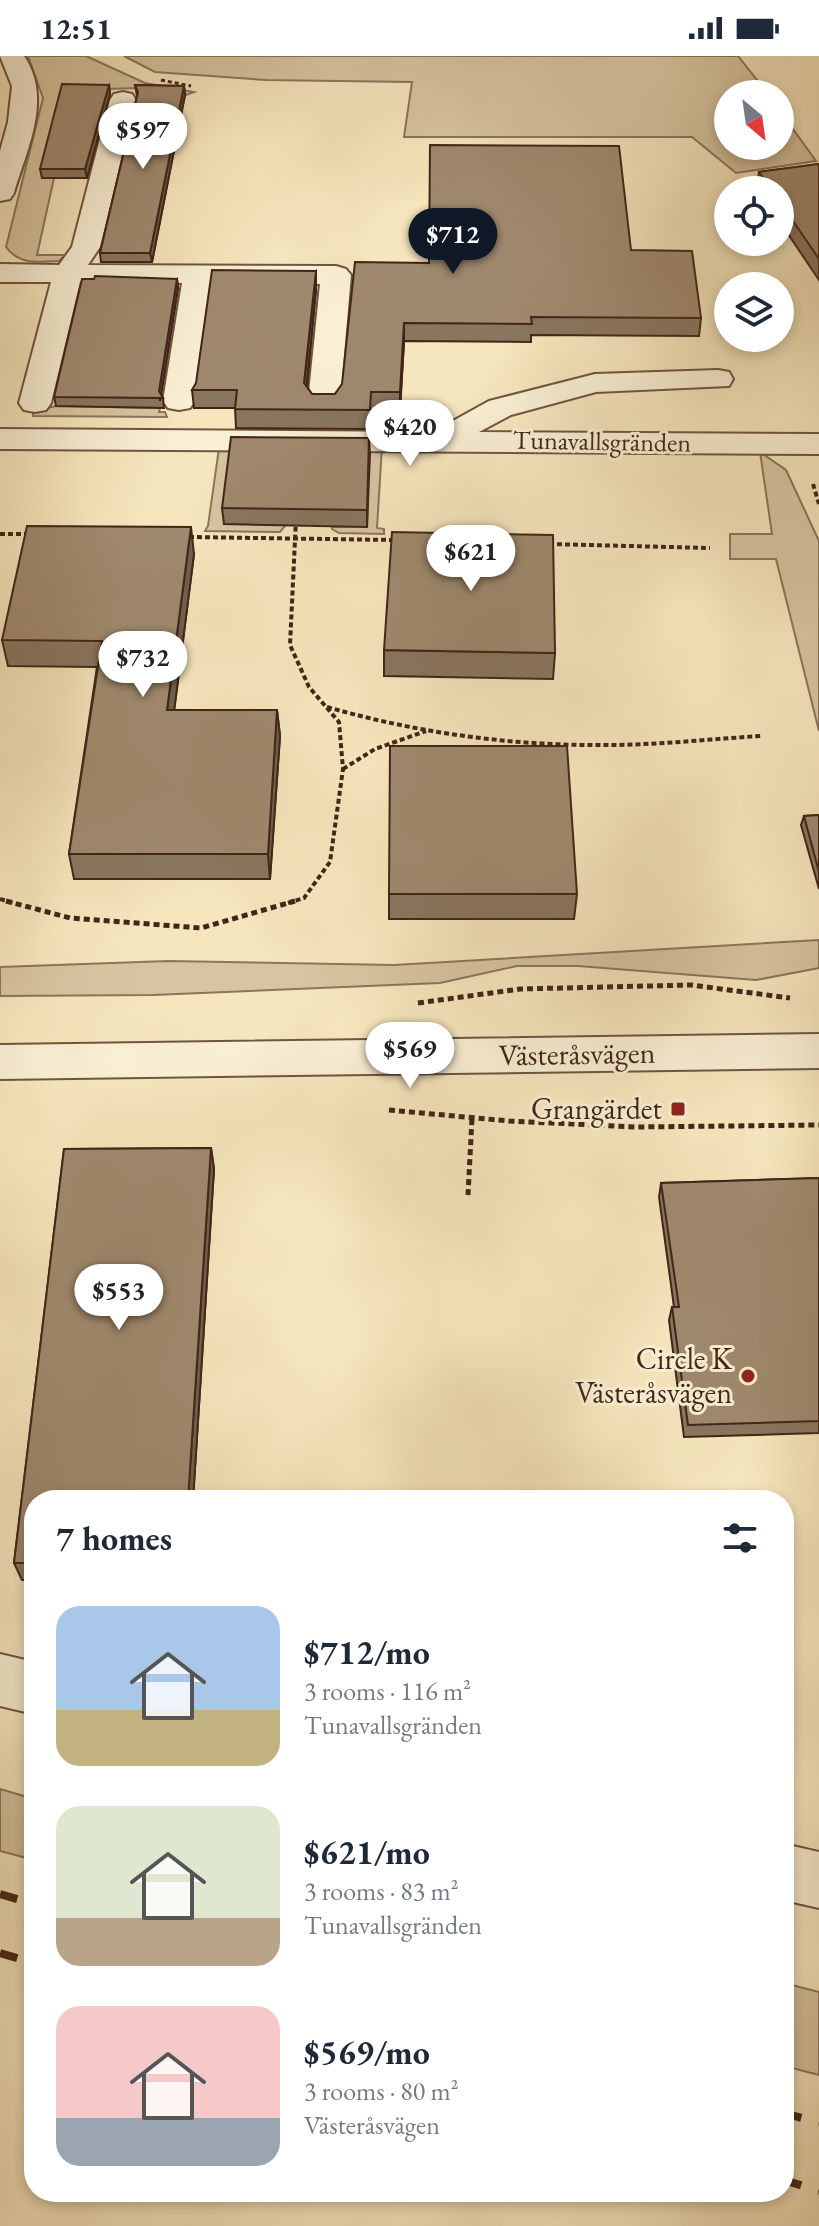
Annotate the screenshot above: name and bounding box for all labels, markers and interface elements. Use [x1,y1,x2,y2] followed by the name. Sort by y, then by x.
[40,9,112,48] text: 12:51
[714,80,794,160] north arrow
[714,80,794,352] map controls
[96,103,190,171] pin: $597
[116,112,170,146] text: $597
[714,176,794,256] button: locate
[406,208,500,276] pin: $712
[426,217,480,251] text: $712
[714,272,794,352] button: layers
[363,400,457,468] pin: $420
[383,409,437,443] text: $420
[513,422,692,460] street label: Tunavallsgränden
[424,525,518,593] pin: $621
[444,534,498,568] text: $621
[96,631,190,699] pin: $732
[116,640,170,674] text: $732
[363,1022,457,1090] pin: $569
[383,1031,437,1065] text: $569
[498,1033,656,1074] street label: Västeråsvägen
[531,1089,663,1128] place label: Grangärdet
[669,1100,687,1118] marker: Grangärdet
[72,1264,166,1332] pin: $553
[92,1273,146,1307] text: $553
[575,1339,733,1412] place label: Circle K Västeråsvägen
[739,1367,757,1385] marker: Circle K Västeråsvägen
[56,1516,172,1560] text: 7 homes
[718,1516,762,1560] icon: filters
[304,1630,430,1674] text: $712/mo
[120,1638,216,1734] icon: home
[304,1674,471,1708] text: 3 rooms · 116 m²
[304,1708,482,1742] text: Tunavallsgränden
[304,1830,430,1874] text: $621/mo
[120,1838,216,1934] icon: home
[304,1874,459,1908] text: 3 rooms · 83 m²
[304,1908,482,1942] text: Tunavallsgränden
[304,2030,430,2074] text: $569/mo
[120,2038,216,2134] icon: home
[304,2074,459,2108] text: 3 rooms · 80 m²
[304,2108,440,2142] text: Västeråsvägen

